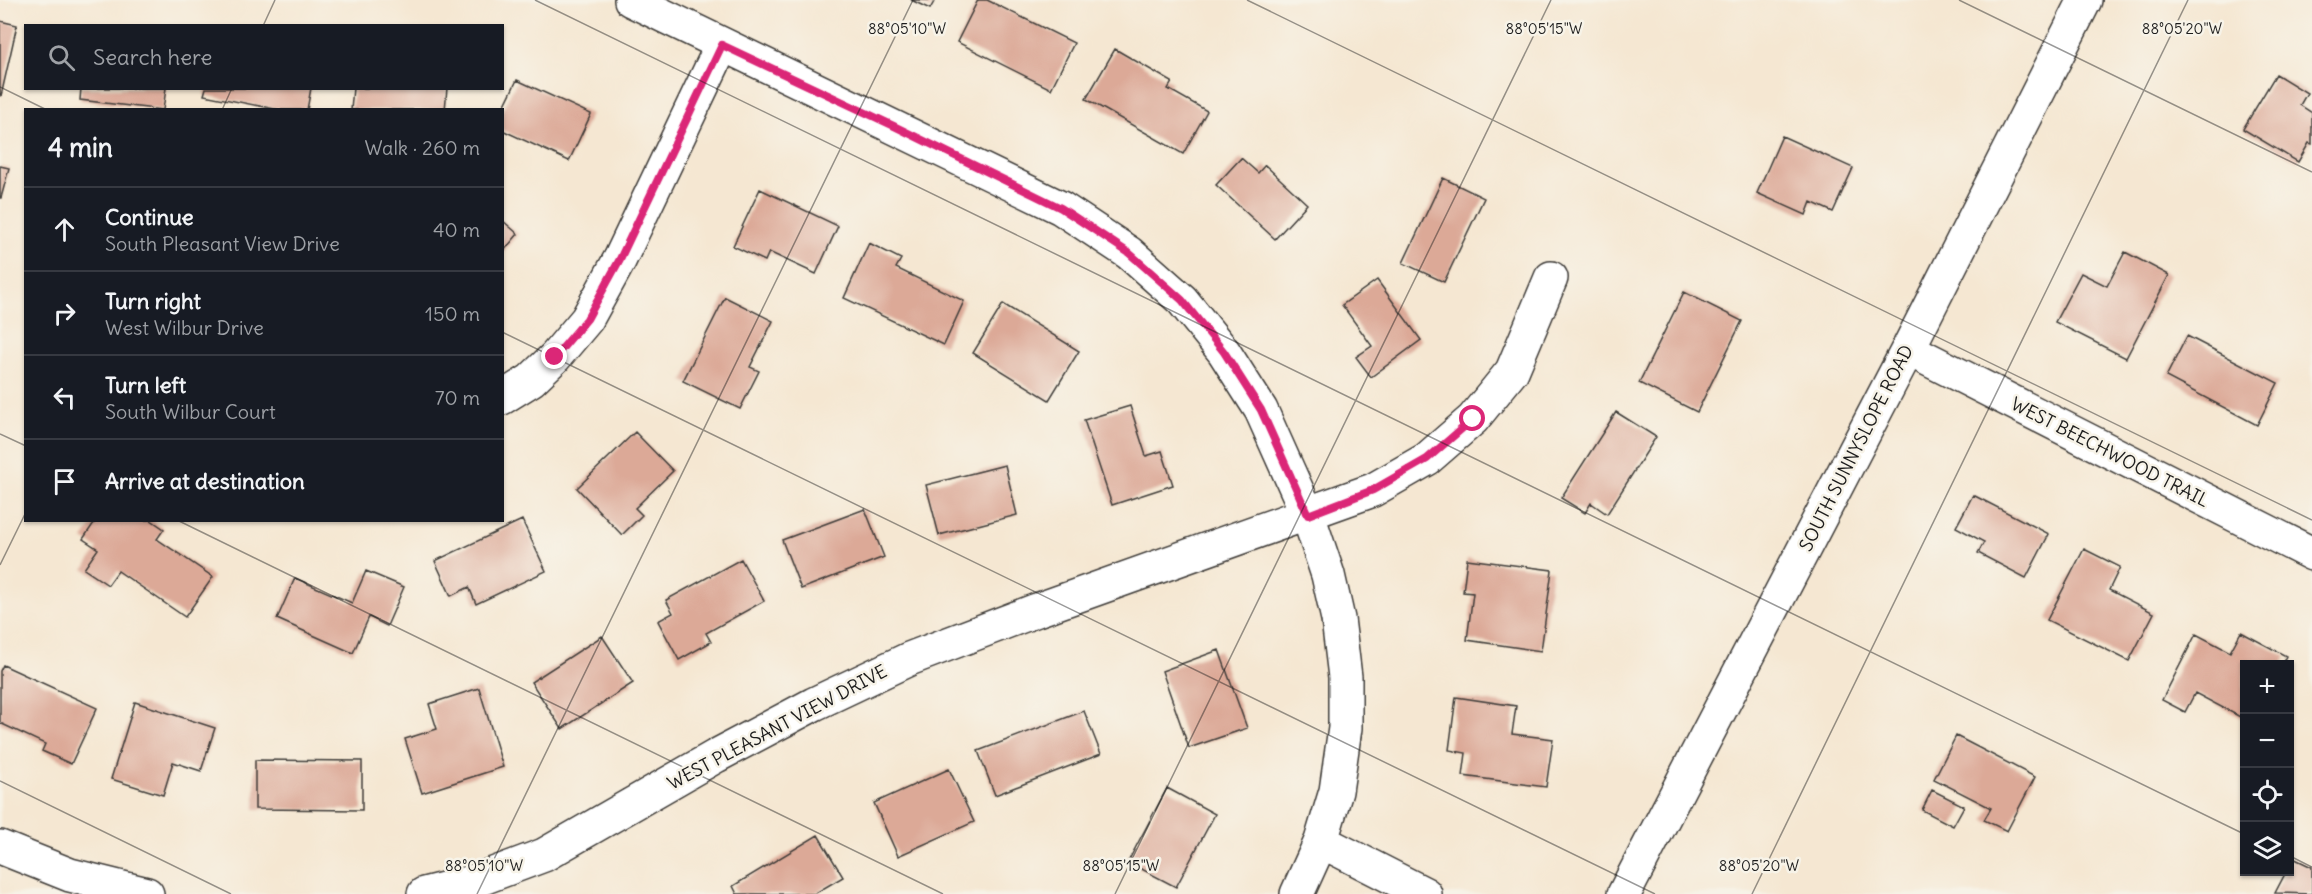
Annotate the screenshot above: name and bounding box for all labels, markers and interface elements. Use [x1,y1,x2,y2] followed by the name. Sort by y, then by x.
[868,19,946,38] text: 88°05'10"W
[1506,19,1583,38] text: 88°05'15"W
[2142,19,2223,38] text: 88°05'20"W
[24,24,504,90] search box
[45,41,78,74] icon: search
[93,43,212,71] text: Search here
[48,131,113,164] text: 4 min
[364,135,480,160] text: Walk · 260 m
[105,203,194,231] text: Continue
[48,213,81,246] icon: ahead
[433,217,480,242] text: 40 m
[105,231,340,256] text: South Pleasant View Drive
[105,287,201,315] text: Turn right
[48,297,81,330] icon: right
[425,301,480,326] text: 150 m
[105,315,264,340] text: West Wilbur Drive
[1794,341,1918,555] street label: SOUTH SUNNYSLOPE ROAD
[541,343,567,369] route end
[105,371,186,399] text: Turn left
[48,381,81,414] icon: left
[435,385,480,410] text: 70 m
[2007,392,2213,512] street label: WEST BEECHWOOD TRAIL
[105,399,276,424] text: South Wilbur Court
[1459,405,1485,431] route start
[48,465,81,498] icon: arrive
[105,467,305,495] text: Arrive at destination
[663,659,891,795] street label: WEST PLEASANT VIEW DRIVE
[2240,660,2294,876] map controls
[2240,660,2294,714] button: +
[2240,714,2294,768] button: −
[2240,768,2294,822] button: locate
[2240,822,2294,876] button: layers
[445,856,523,875] text: 88°05'10"W
[1083,856,1160,875] text: 88°05'15"W
[1719,856,1800,875] text: 88°05'20"W

